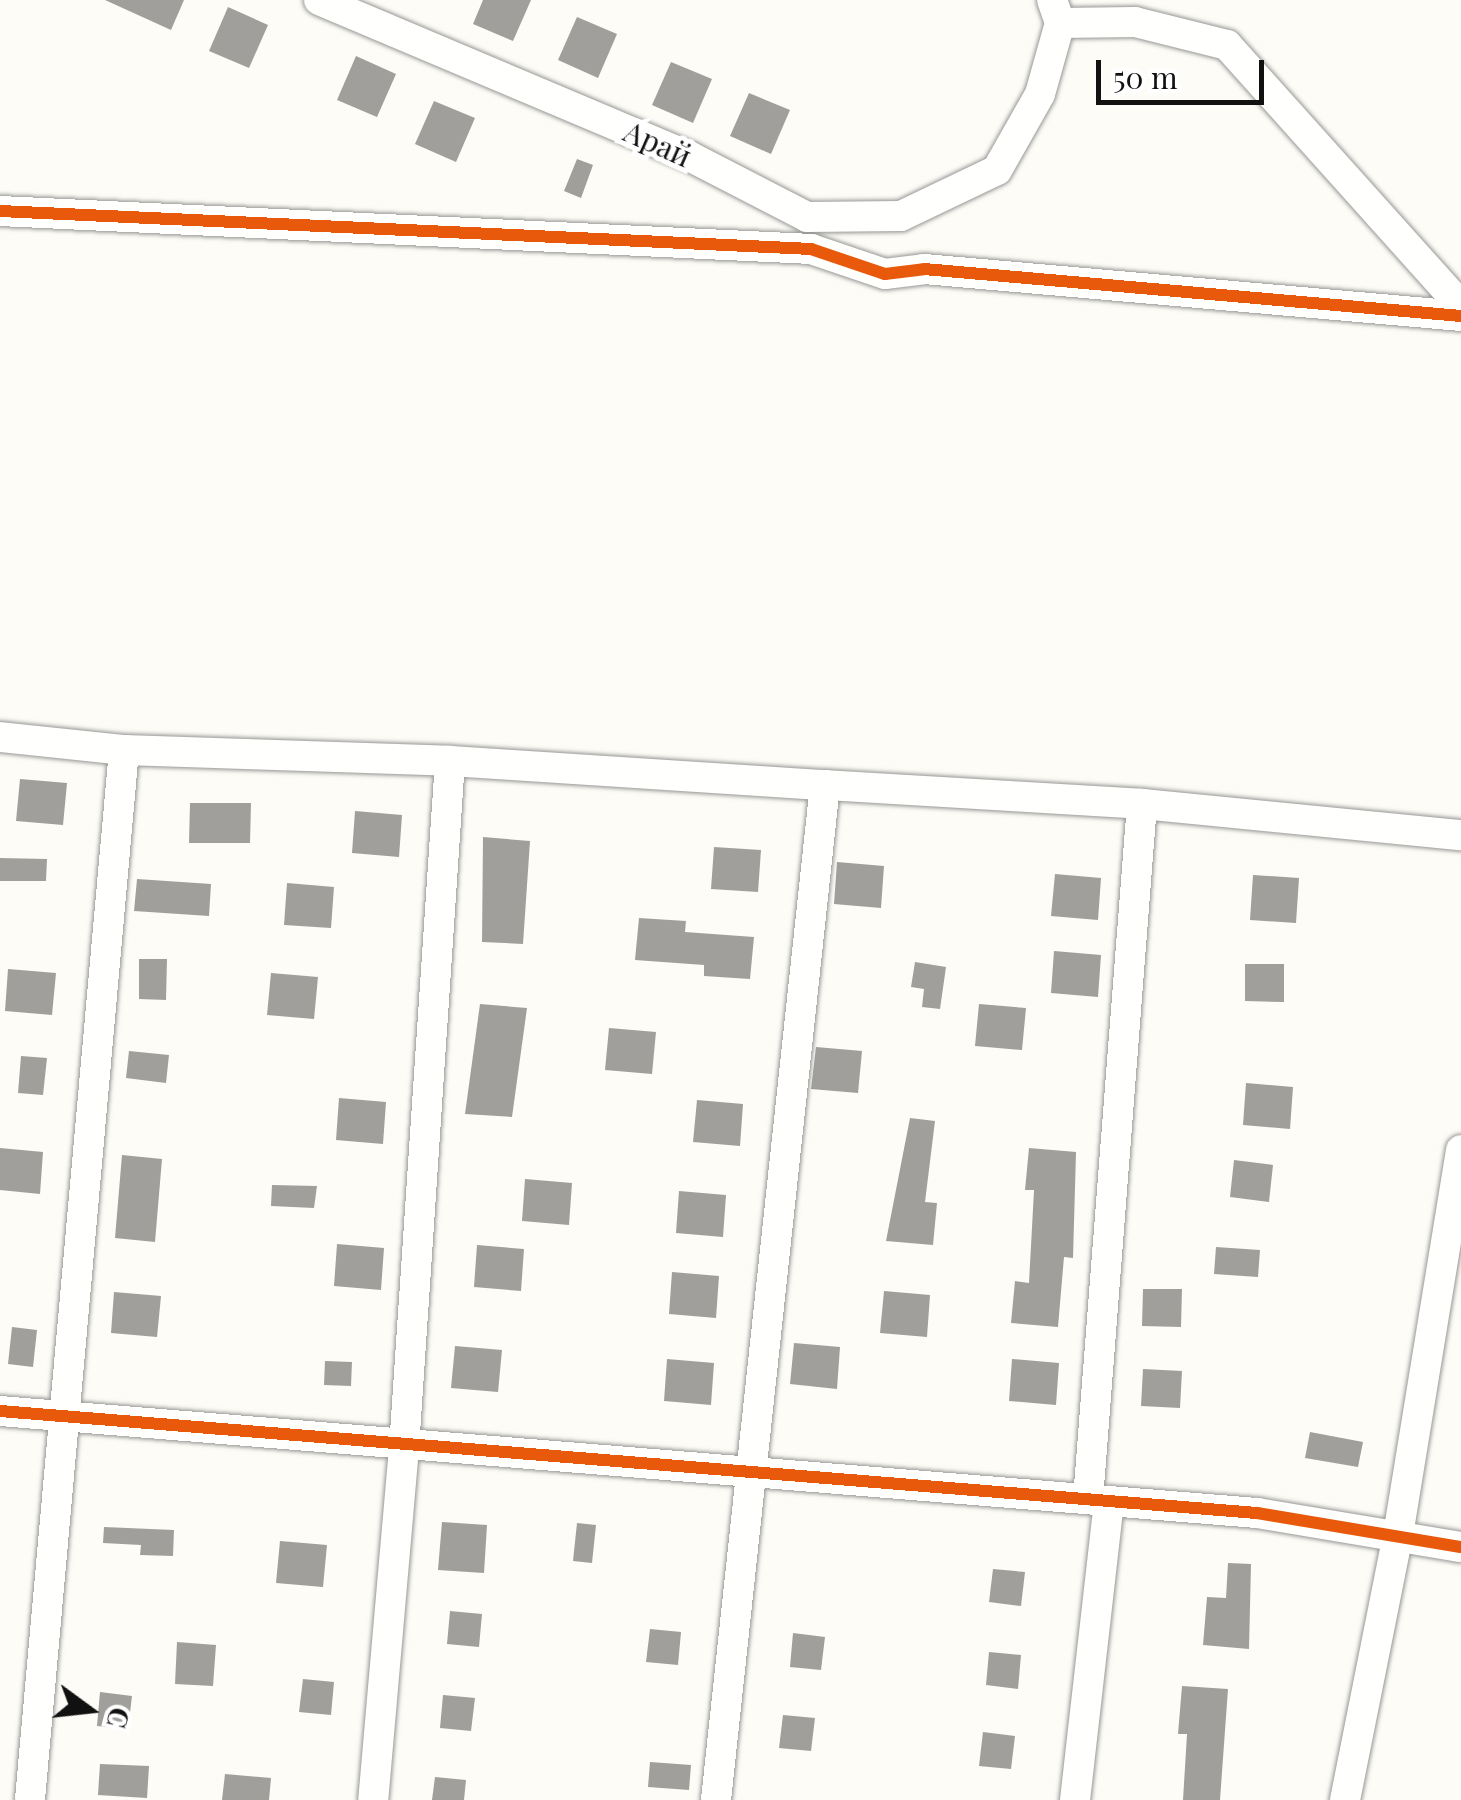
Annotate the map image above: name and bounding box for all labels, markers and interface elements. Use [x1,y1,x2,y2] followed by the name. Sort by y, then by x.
[1101,40,1268,102] scale bar
[1113,57,1178,97] text: 50 m
[619,112,697,174] street label: Арай
[40,1660,140,1760] north arrow
[99,1704,140,1732] text: С

